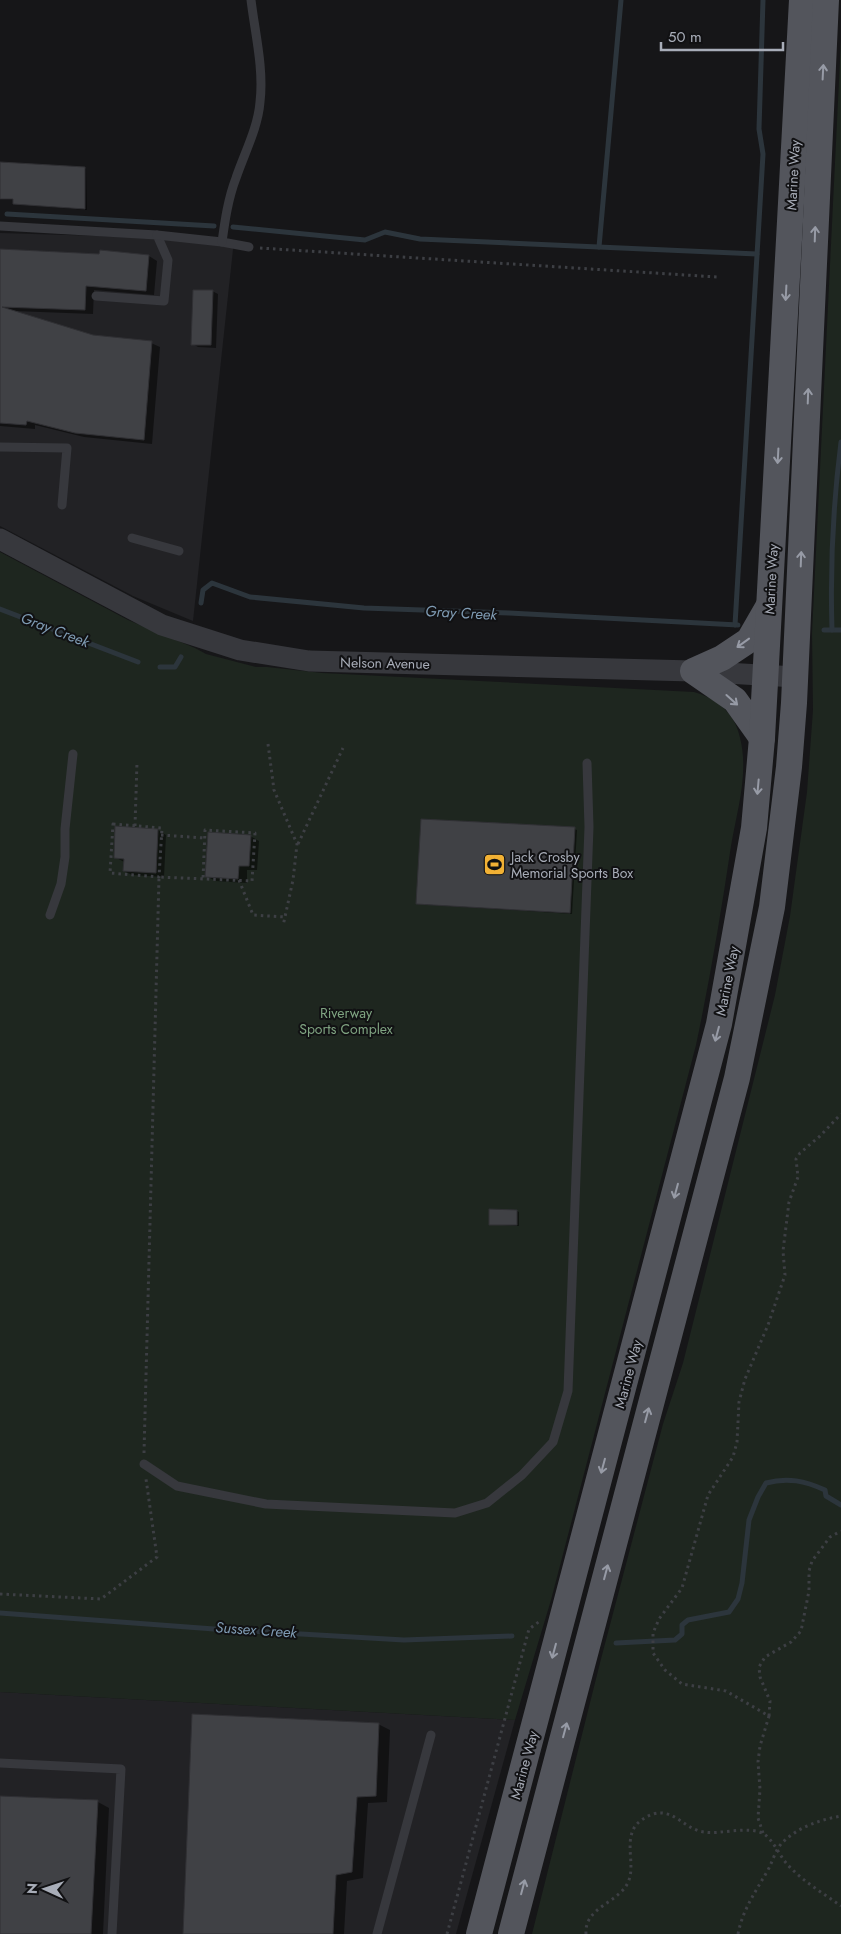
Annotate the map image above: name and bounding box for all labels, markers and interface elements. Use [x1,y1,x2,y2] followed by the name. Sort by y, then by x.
[661,20,784,52] scale bar
[668,26,702,48] text: 50 m
[818,64,827,80] one-way arrow
[781,138,805,211] street label: Marine Way
[810,226,819,242] one-way arrow
[782,285,791,301] one-way arrow
[803,389,812,405] one-way arrow
[773,447,782,463] one-way arrow
[759,542,783,615] street label: Marine Way
[796,551,805,567] one-way arrow
[425,600,498,626] water label: Gray Creek
[18,607,93,653] water label: Gray Creek
[737,638,750,649] one-way arrow
[340,652,430,674] street label: Nelson Avenue
[726,694,739,706] one-way arrow
[753,779,762,795] one-way arrow
[509,847,633,883] place label: Jack Crosby Memorial Sports Box
[483,853,507,877] sports icon: Jack Crosby Memorial Sports Box
[710,944,744,1018] street label: Marine Way
[299,1003,393,1039] park label: Riverway Sports Complex
[712,1025,721,1041] one-way arrow
[671,1182,680,1198] one-way arrow
[609,1337,647,1411] street label: Marine Way
[643,1408,652,1424] one-way arrow
[598,1458,607,1474] one-way arrow
[602,1565,611,1581] one-way arrow
[215,1616,298,1644] water label: Sussex Creek
[549,1642,559,1658] one-way arrow
[560,1722,570,1738] one-way arrow
[505,1728,543,1802] street label: Marine Way
[20,1864,70,1914] north arrow
[519,1879,529,1895] one-way arrow
[22,1882,42,1894] text: N

